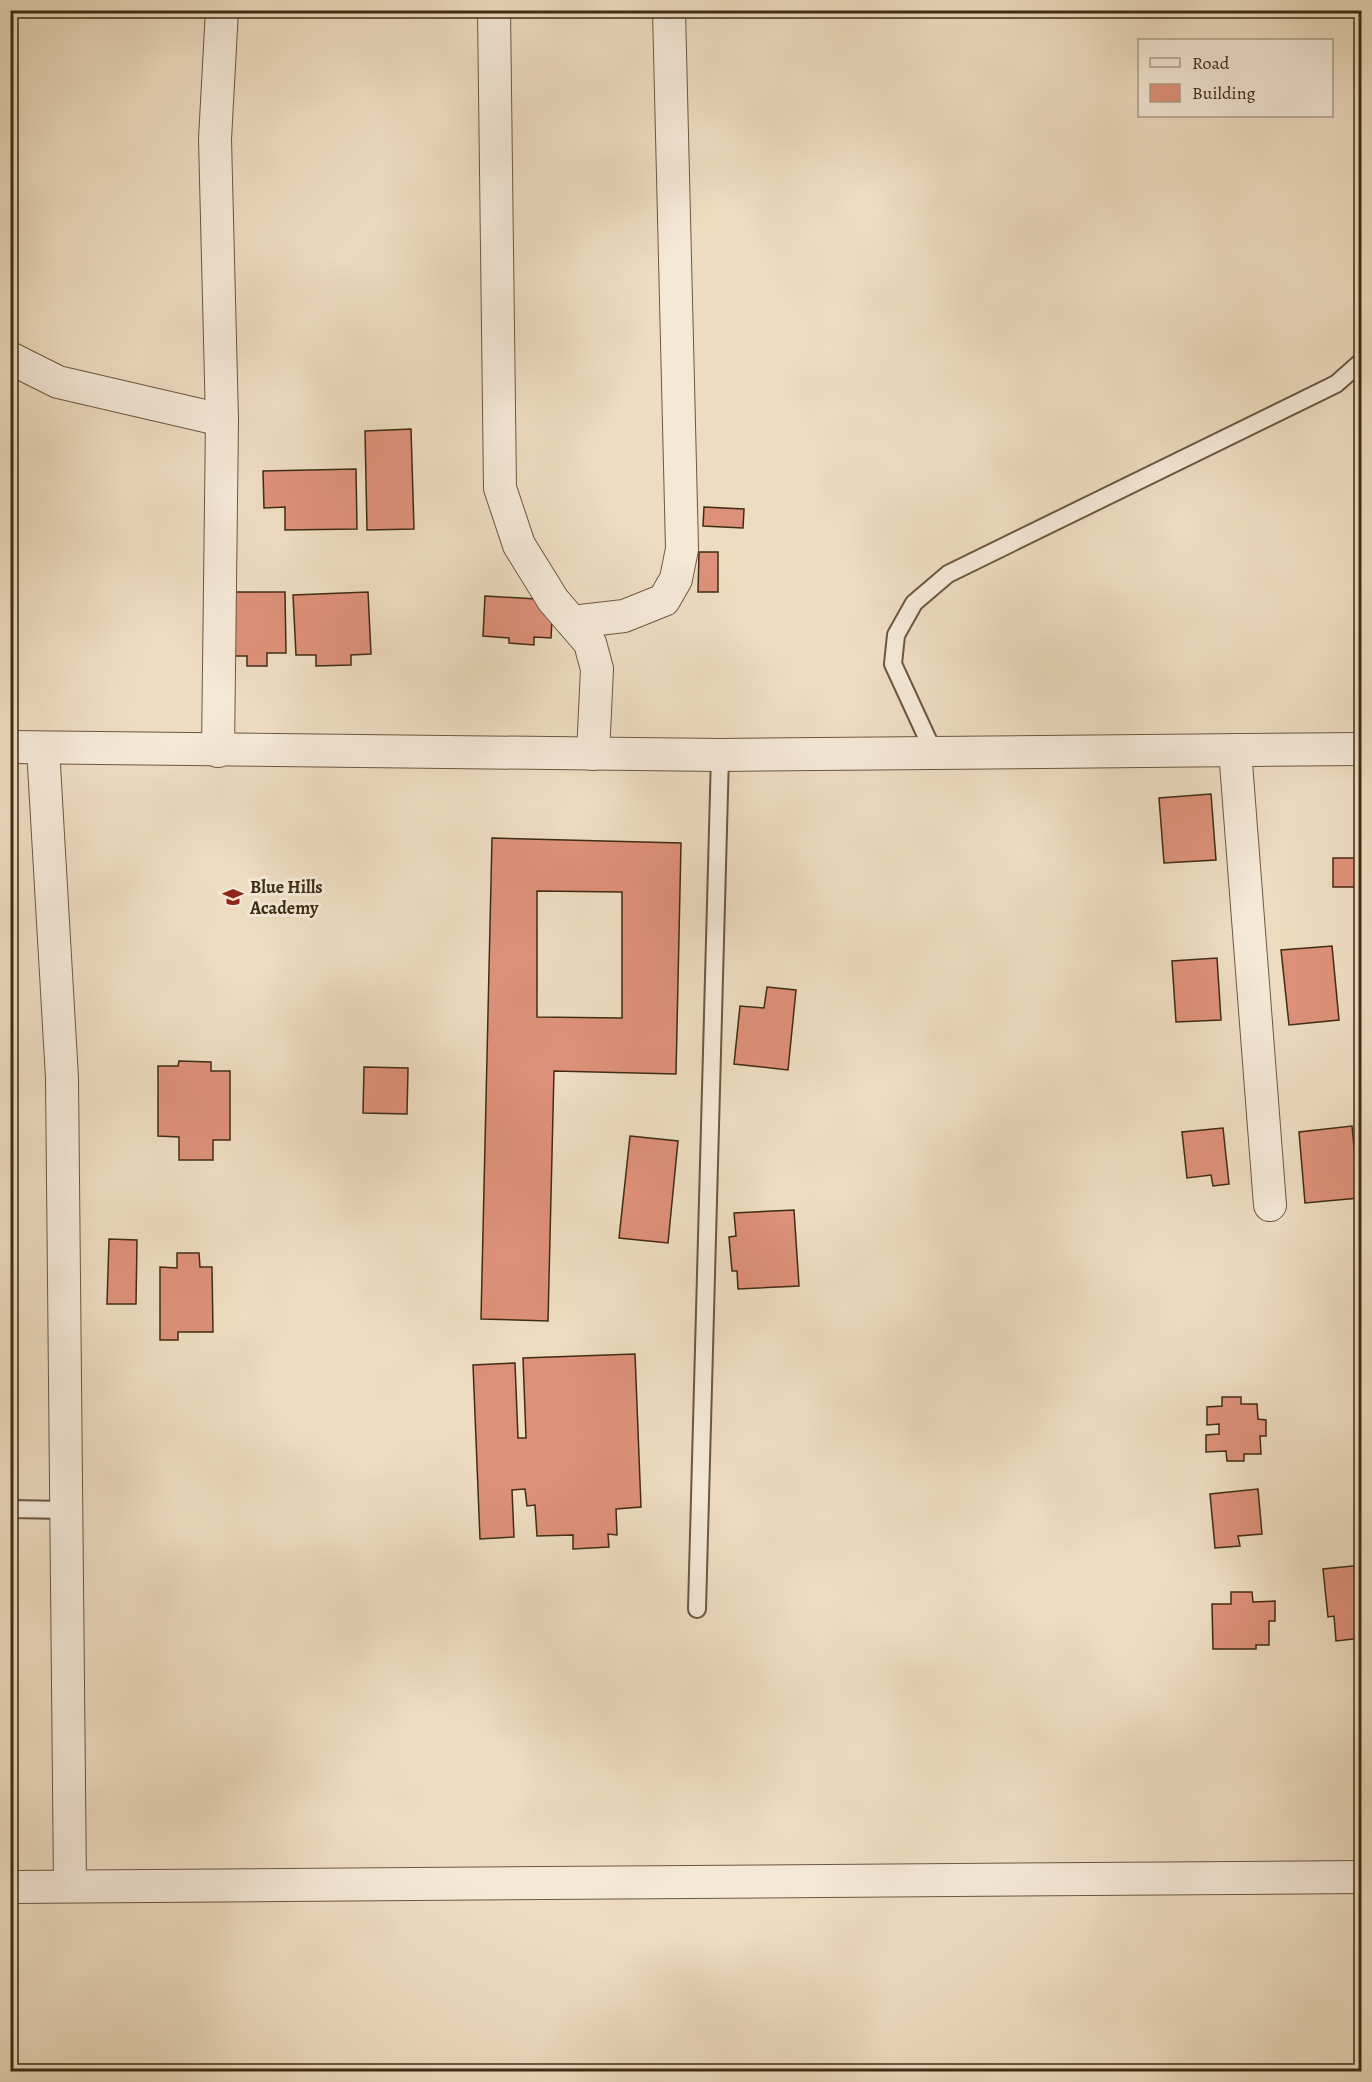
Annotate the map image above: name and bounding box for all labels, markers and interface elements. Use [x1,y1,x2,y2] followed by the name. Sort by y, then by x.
[1138,39,1333,117] legend
[1192,51,1230,75] text: Road
[1192,81,1256,105] text: Building
[249,875,323,920] place label: Blue Hills Academy
[221,885,245,909] school or university icon: Blue Hills Academy

